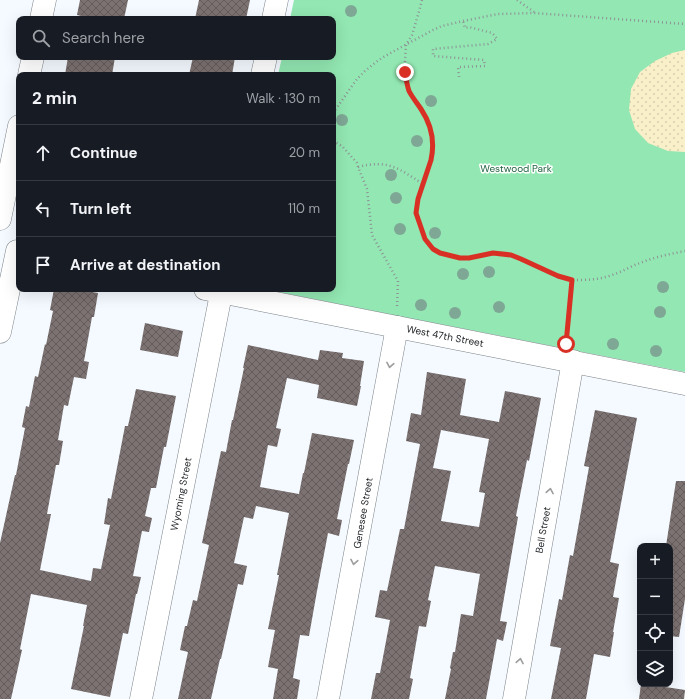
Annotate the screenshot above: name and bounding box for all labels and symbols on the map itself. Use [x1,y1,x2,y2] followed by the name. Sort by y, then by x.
[396,63,414,81] route end
[480,162,552,175] park label: Westwood Park
[405,322,485,350] street label: West 47th Street
[557,335,575,353] route start
[386,362,394,368] one-way arrow
[168,456,194,532] street label: Wyoming Street
[350,476,376,550] street label: Genesee Street
[545,488,554,494] one-way arrow
[533,506,554,554] street label: Bell Street
[350,559,358,565] one-way arrow
[516,657,524,664] one-way arrow

